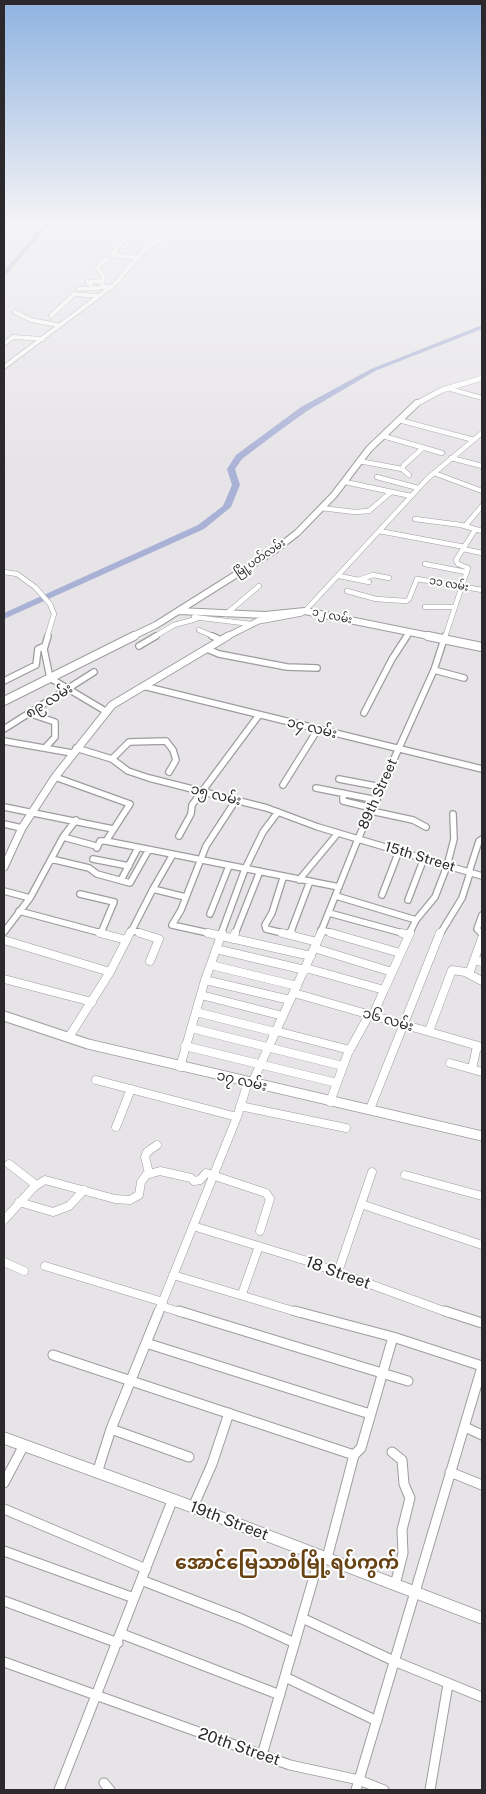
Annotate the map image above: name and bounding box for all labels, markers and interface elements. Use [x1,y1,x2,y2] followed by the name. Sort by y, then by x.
[232,536,288,580] street label: မြို့ပတ်လမ်း
[428,574,470,594] street label: ၁၁ လမ်း
[311,605,353,627] street label: ၁၂ လမ်း
[22,680,76,722] street label: ၈၉ လမ်း
[285,714,339,742] street label: ၁၄ လမ်း
[355,756,401,832] street label: 89th Street
[189,781,243,809] street label: ၁၅ လမ်း
[383,838,457,876] street label: 15th Street
[361,1005,415,1035] street label: ၁၆ လမ်း
[215,1067,269,1095] street label: ၁၇ လမ်း
[303,1252,373,1294] street label: 18 Street
[187,1497,271,1545] street label: 19th Street
[175,1552,399,1574] district label: အောင်မြေသာစံမြို့ရပ်ကွက်
[196,1724,282,1770] street label: 20th Street

